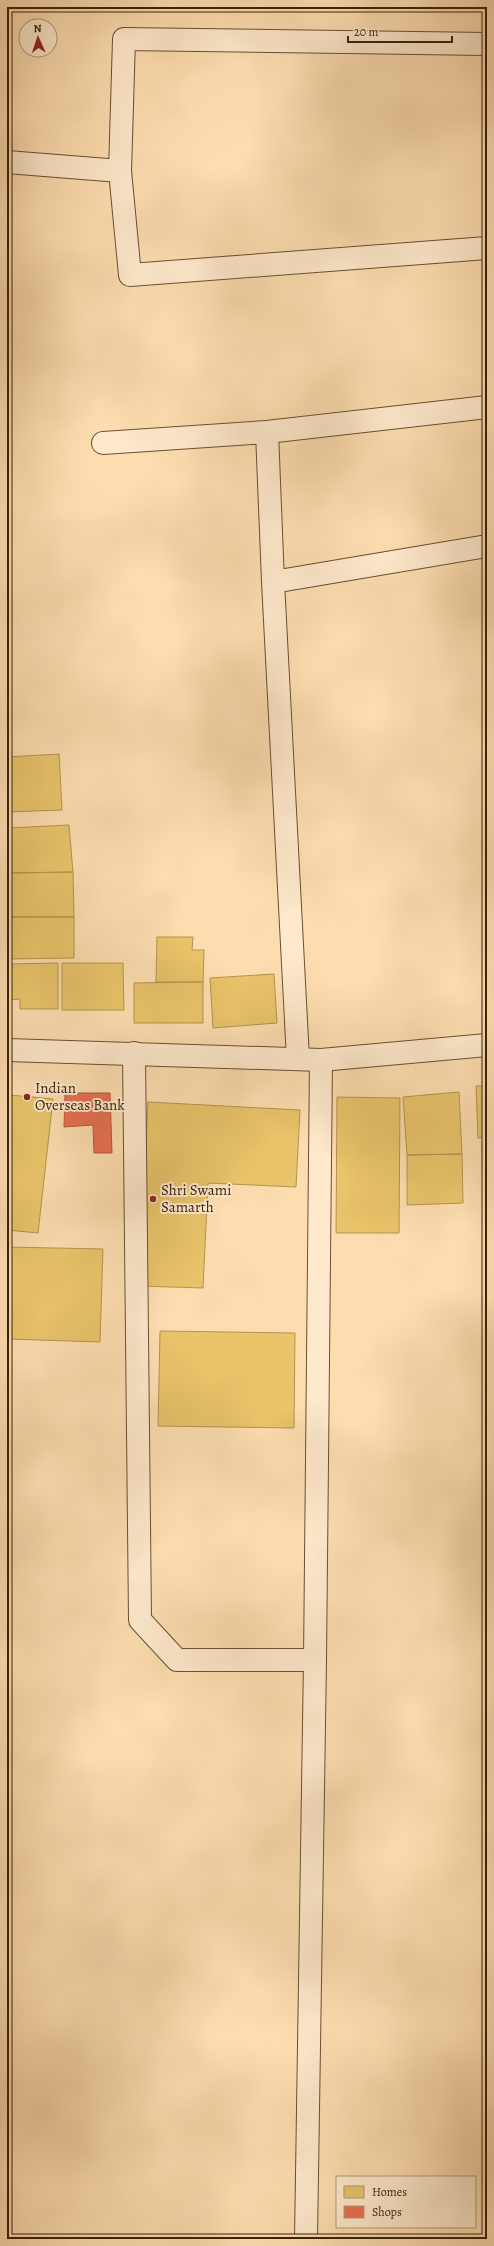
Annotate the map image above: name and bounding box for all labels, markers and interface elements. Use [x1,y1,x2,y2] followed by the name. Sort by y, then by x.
[18,18,58,58] north arrow
[348,18,452,44] scale bar
[33,21,42,36] text: N
[354,24,378,40] text: 20 m
[35,1078,125,1115] place label: Indian Overseas Bank
[22,1092,32,1102] marker: Indian Overseas Bank
[161,1180,231,1217] place label: Shri Swami Samarth
[148,1194,158,1204] marker: Shri Swami Samarth
[336,2176,476,2228] legend
[372,2184,407,2200] text: Homes
[372,2204,402,2220] text: Shops

